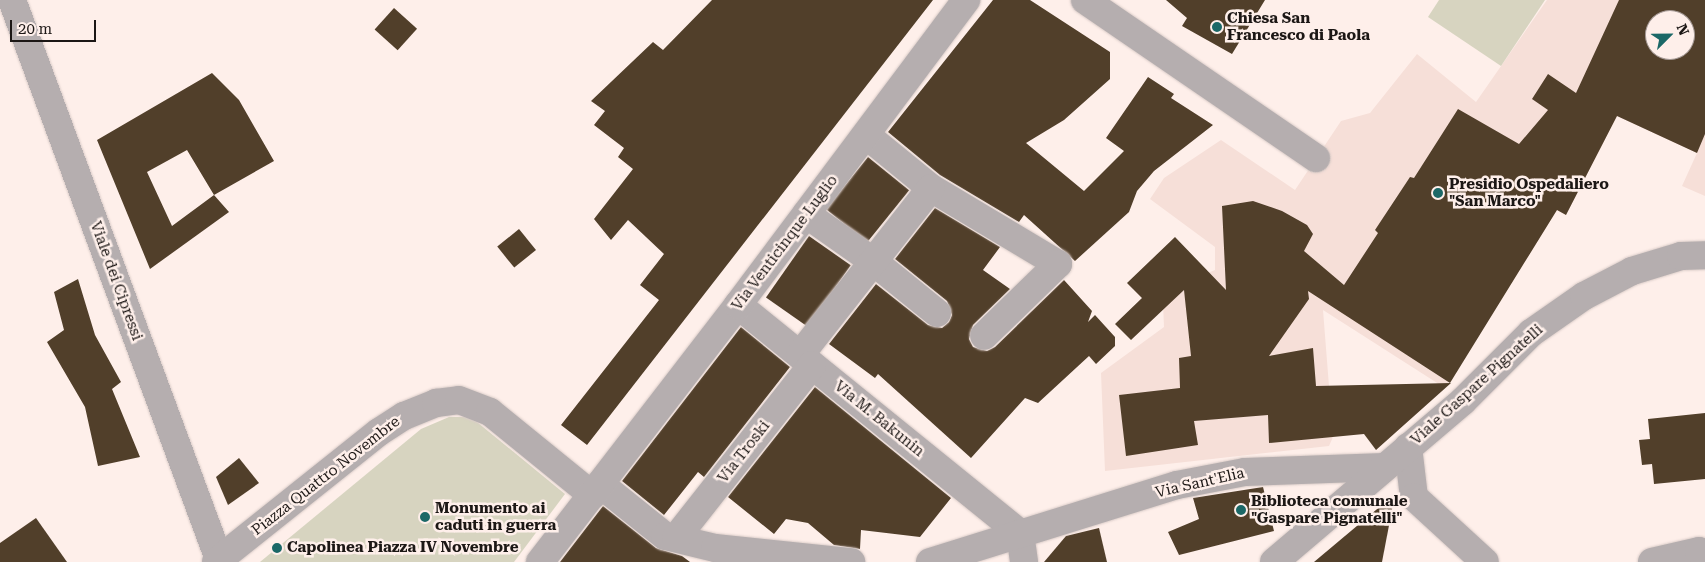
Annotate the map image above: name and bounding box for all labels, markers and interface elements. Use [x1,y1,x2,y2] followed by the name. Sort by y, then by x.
[1227,9,1370,44] place label: Chiesa San Francesco di Paola
[12,10,99,42] scale bar
[1645,10,1695,60] north arrow
[18,20,52,38] text: 20 m
[1211,21,1223,33] marker: Chiesa San Francesco di Paola
[1673,21,1692,38] text: N
[728,172,842,314] street label: Via Venticinque Luglio
[1449,175,1609,210] place label: Presidio Ospedaliero "San Marco"
[1431,186,1445,200] marker: Presidio Ospedaliero "San Marco"
[86,219,146,343] street label: Viale dei Cipressi
[1407,321,1547,449] street label: Viale Gaspare Pignatelli
[831,377,927,461] street label: Via M. Bakunin
[248,413,404,539] street label: Piazza Quattro Novembre
[714,417,774,487] street label: Via Troski
[1154,464,1246,502] street label: Via Sant'Elia
[1251,492,1408,527] place label: Biblioteca comunale "Gaspare Pignatelli"
[435,499,556,534] place label: Monumento ai caduti in guerra
[1235,504,1247,516] marker: Biblioteca comunale "Gaspare Pignatelli"
[419,511,431,523] marker: Monumento ai caduti in guerra
[287,539,519,557] place label: Capolinea Piazza IV Novembre
[271,542,283,554] marker: Capolinea Piazza IV Novembre

